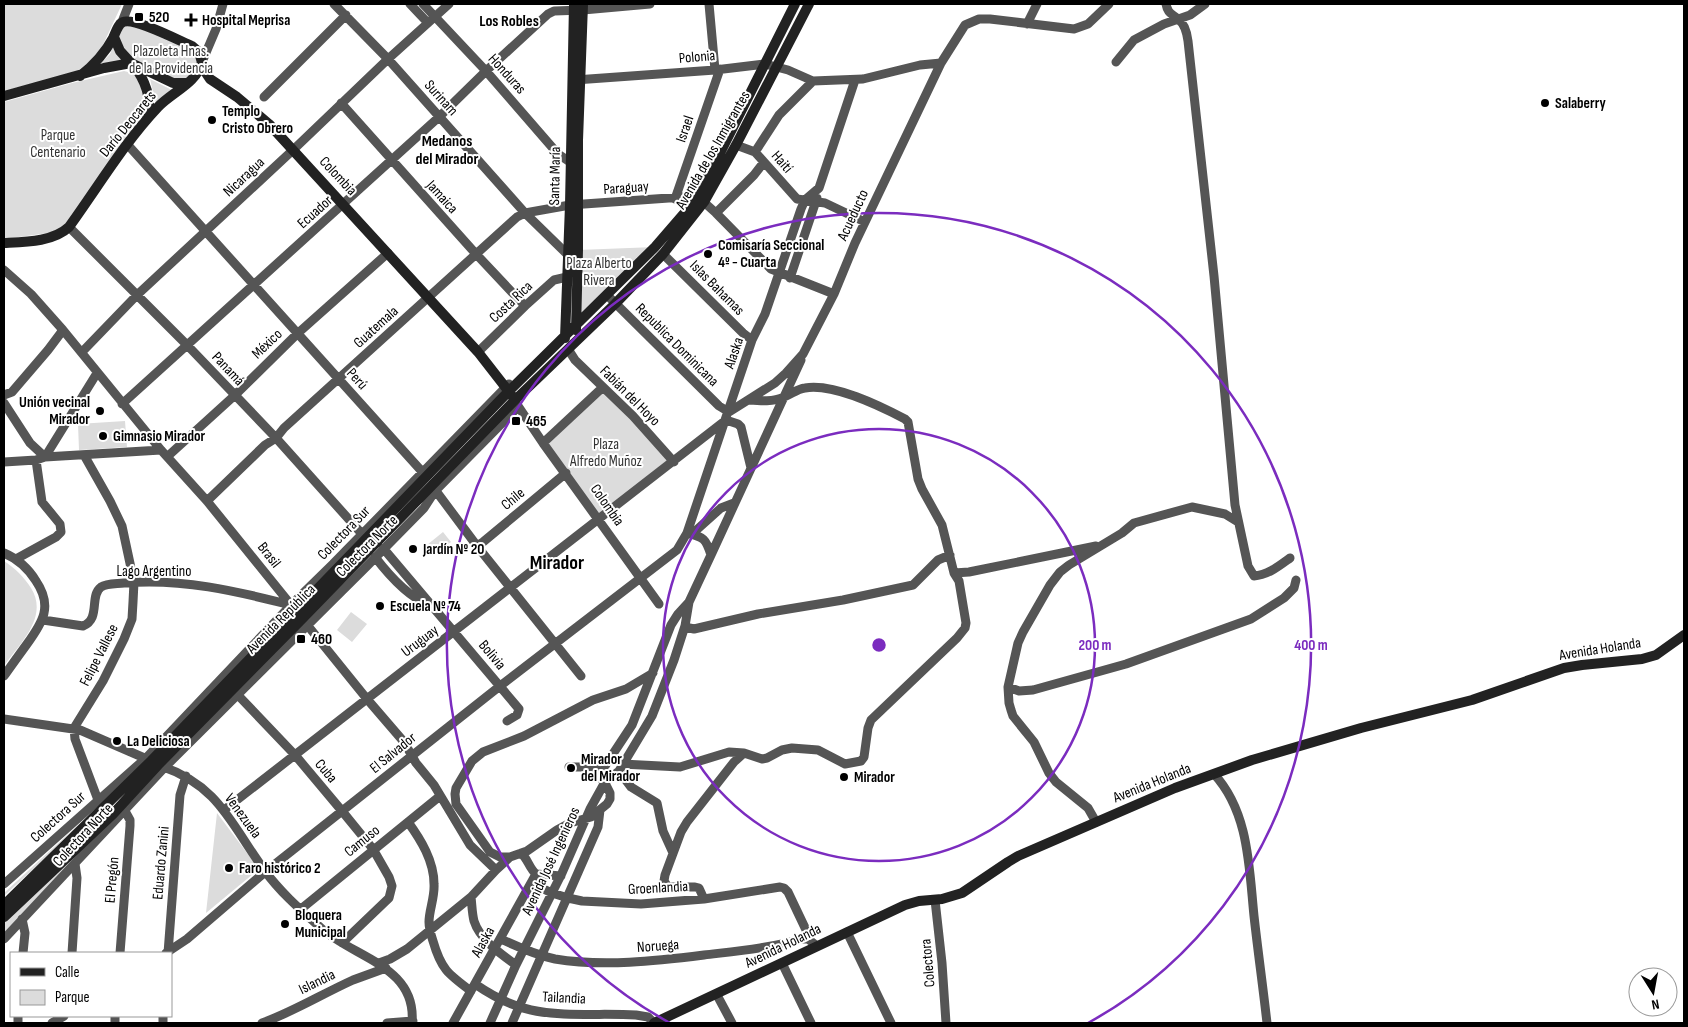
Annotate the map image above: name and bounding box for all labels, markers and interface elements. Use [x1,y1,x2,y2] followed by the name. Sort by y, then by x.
[149,8,169,27] place label: 520
[133,11,145,23] marker: 520
[202,11,290,30] place label: Hospital Meprisa
[479,12,539,31] district label: Los Robles
[184,13,198,27] marker: Hospital Meprisa
[129,42,213,78] park label: Plazoleta Hnas. de la Providencia
[678,46,716,68] street label: Polonia
[484,50,530,98] street label: Honduras
[420,76,462,120] street label: Surinam
[95,87,161,161] street label: Darío Deocarets
[671,88,755,213] street label: Avenida de los Inmigrantes
[1555,94,1606,113] place label: Salaberry
[1539,97,1551,109] marker: Salaberry
[222,102,293,138] place label: Templo Cristo Obrero
[672,113,698,145] street label: Israel
[206,114,218,126] marker: Templo Cristo Obrero
[30,126,86,162] park label: Parque Centenario
[415,132,479,169] district label: Medanos del Mirador
[545,146,565,206] street label: Santa María
[767,147,797,177] street label: Haití
[315,152,361,200] street label: Colombia
[219,153,269,201] street label: Nicaragua
[421,176,462,218] street label: Jamaica
[603,177,650,199] street label: Paraguay
[833,186,873,244] street label: Acueducto
[293,191,337,233] street label: Ecuador
[718,236,824,272] place label: Comisaría Seccional 4º - Cuarta
[702,248,714,260] marker: Comisaría Seccional 4º - Cuarta
[566,254,632,290] park label: Plaza Alberto Rivera
[685,256,749,320] street label: Islas Bahamas
[485,277,537,327] street label: Costa Rica
[631,299,723,391] street label: Republica Dominicana
[350,302,403,352] street label: Guatemala
[248,325,286,363] street label: México
[719,335,748,372] street label: Alaska
[208,348,249,390] street label: Panamá
[596,362,664,430] street label: Fabián del Hoyo
[342,364,372,394] street label: Perú
[19,393,90,429] place label: Unión vecinal Mirador
[94,405,106,417] marker: Unión vecinal Mirador
[526,412,547,431] place label: 465
[510,415,522,427] marker: 465
[113,427,206,446] place label: Gimnasio Mirador
[97,430,109,442] marker: Gimnasio Mirador
[569,435,643,471] park label: Plaza Alfredo Muñoz
[586,480,628,530] street label: Colombia
[497,484,529,514] street label: Chile
[314,501,375,564] street label: Colectora Sur
[332,511,402,581] street label: Colectora Norte
[253,538,285,572] street label: Brasil
[422,540,484,559] place label: Jardín Nº 20
[407,543,419,555] marker: Jardín Nº 20
[530,551,584,575] district label: Mirador
[117,562,191,581] street label: Lago Argentino
[242,580,320,658] street label: Avenida República
[390,597,461,616] place label: Escuela Nº 74
[374,600,386,612] marker: Escuela Nº 74
[75,621,123,689] street label: Felipe Vallese
[398,621,443,661] street label: Uruguay
[311,630,332,649] place label: 460
[295,633,307,645] marker: 460
[1557,633,1642,665] street label: Avenida Holanda
[474,636,510,674] street label: Bolivia
[870,636,888,654] centre of rings
[1078,636,1112,655] text: 200 m
[1294,636,1328,655] text: 400 m
[366,728,421,778] street label: El Salvador
[127,732,190,751] place label: La Deliciosa
[111,735,123,747] marker: La Deliciosa
[581,750,641,786] place label: Mirador del Mirador
[311,755,342,787] street label: Cuba
[1109,759,1194,808] street label: Avenida Holanda
[565,762,577,774] marker: Mirador del Mirador
[854,768,895,787] place label: Mirador
[838,771,850,783] marker: Mirador
[26,787,90,847] street label: Colectora Sur
[220,790,266,842] street label: Venezuela
[49,799,117,871] street label: Colectora Norte
[517,804,584,919] street label: Avenida José Ingenieros
[340,821,384,861] street label: Camuso
[148,825,174,900] street label: Eduardo Zanini
[101,856,123,904] street label: El Pregón
[239,859,321,878] place label: Faro histórico 2
[223,862,235,874] marker: Faro histórico 2
[628,877,689,899] street label: Groenlandia
[295,906,346,942] place label: Bloquera Municipal
[279,918,291,930] marker: Bloquera Municipal
[741,919,824,973] street label: Avenida Holanda
[466,923,499,962] street label: Alaska
[636,935,680,957] street label: Noruega
[916,938,940,988] street label: Colectora
[10,952,172,1017] legend
[55,963,79,982] text: Calle
[296,965,339,999] street label: Islandia
[1628,967,1678,1017] north arrow
[542,987,586,1009] street label: Tailandia
[55,988,90,1007] text: Parque
[1650,995,1661,1013] text: N

